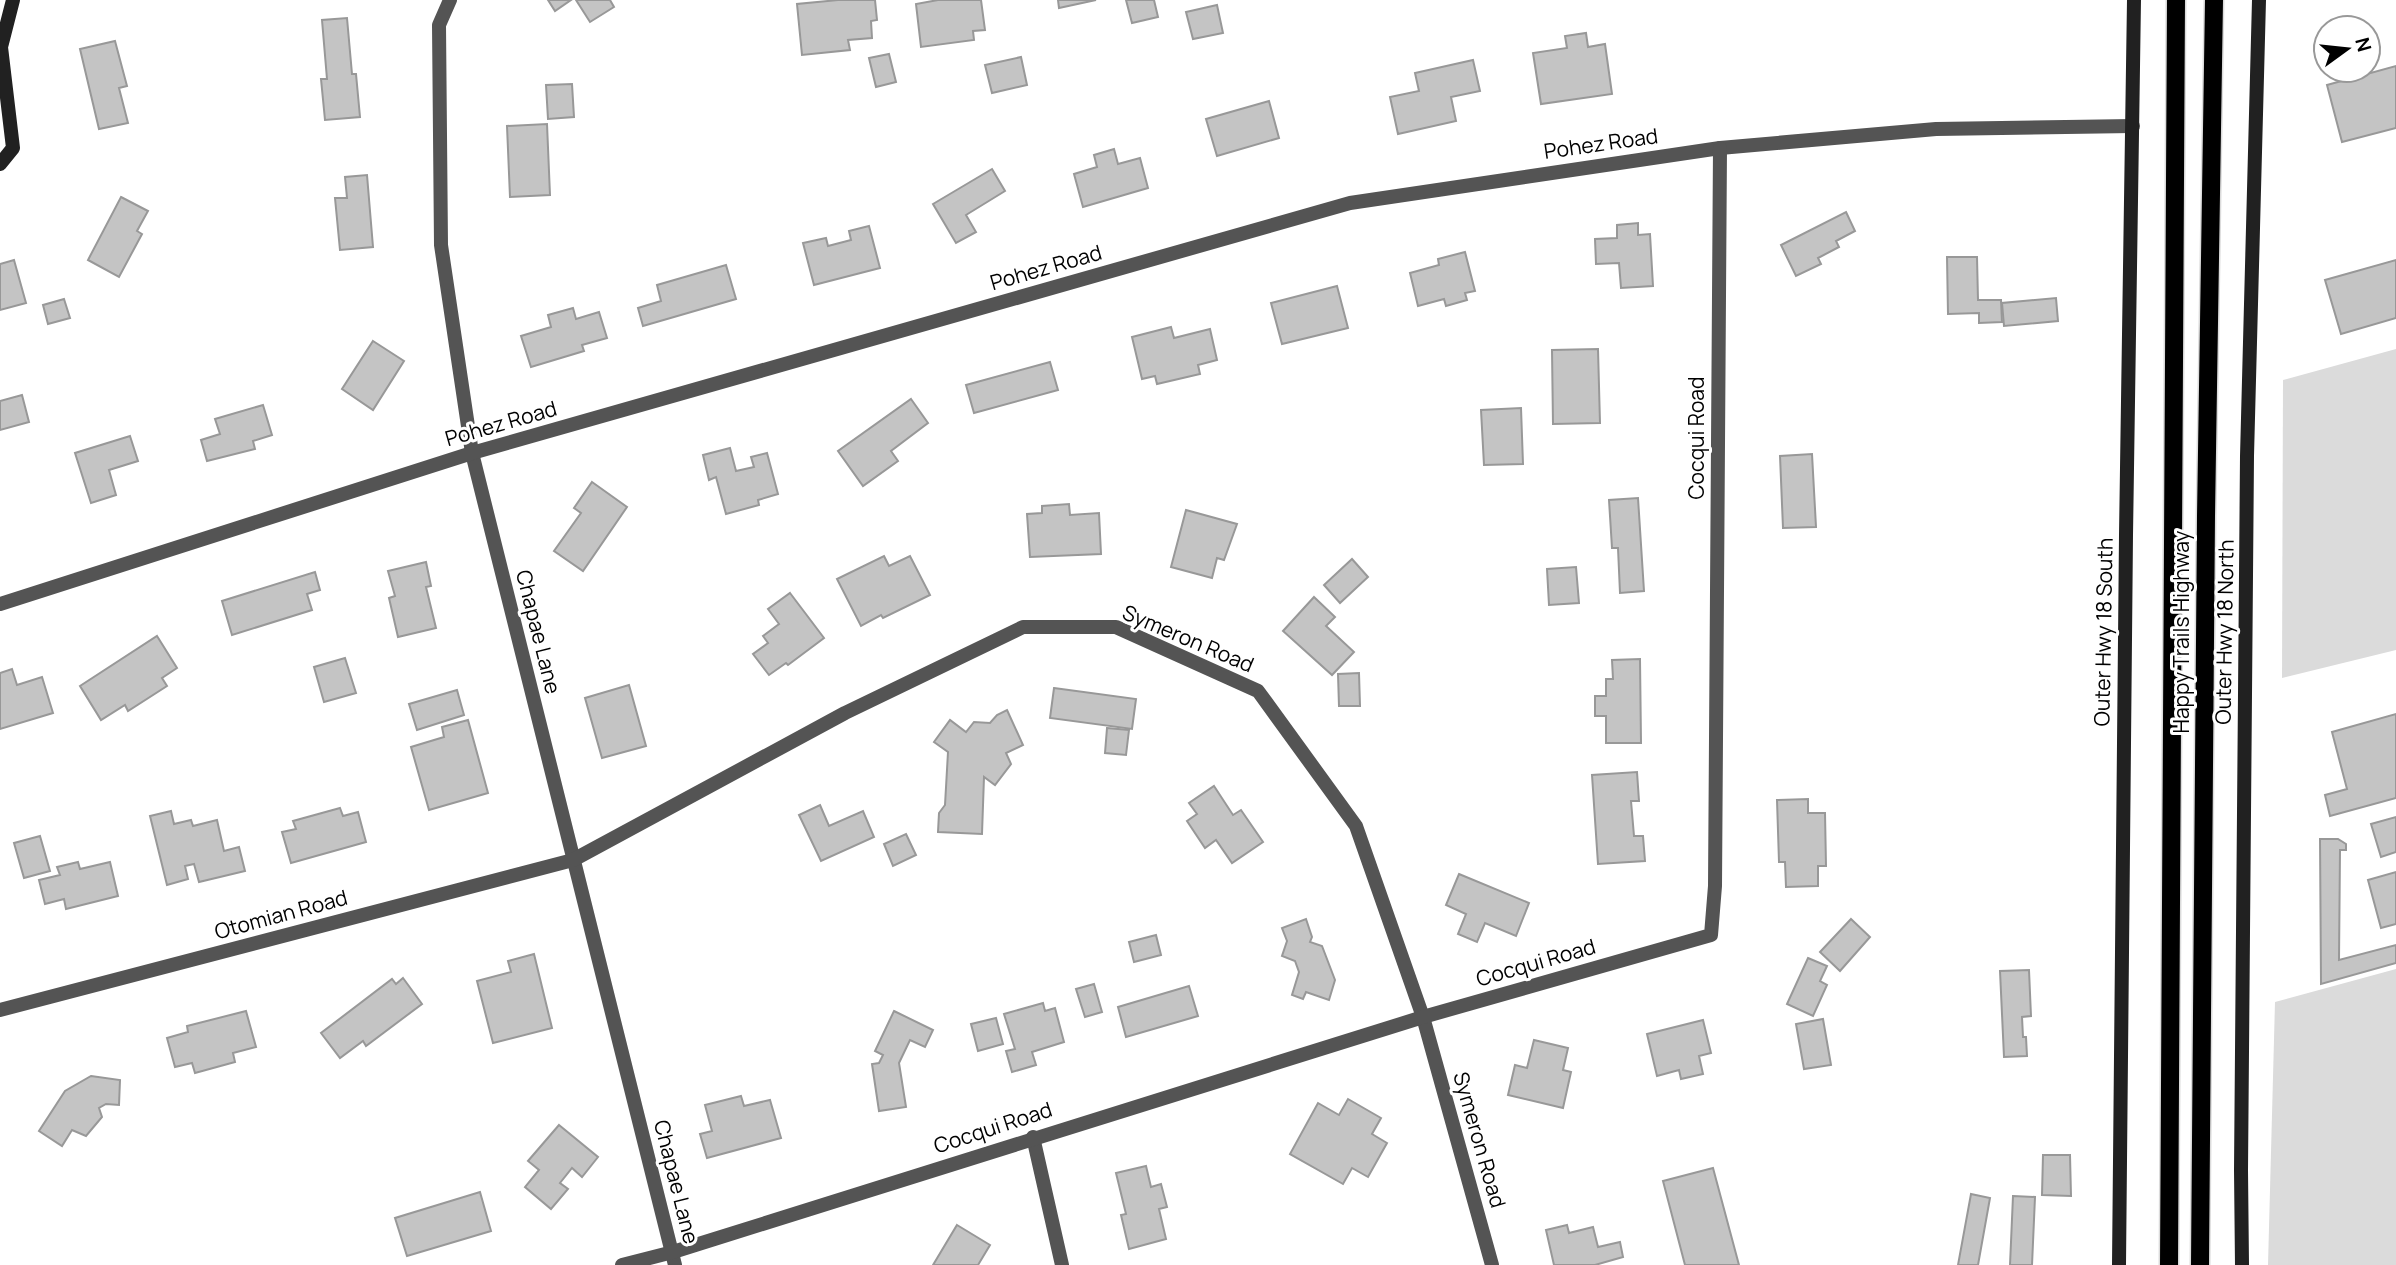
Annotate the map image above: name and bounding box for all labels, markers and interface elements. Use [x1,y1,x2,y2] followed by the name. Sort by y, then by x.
[2312,14,2382,84] north arrow
[2349,35,2378,55] text: N
[1542,121,1660,165] street label: Pohez Road
[987,238,1105,296] street label: Pohez Road
[1682,377,1710,499] street label: Cocqui Road
[442,394,560,452] street label: Pohez Road
[2167,531,2195,733] street label: Happy Trails Highway
[2087,537,2119,727] street label: Outer Hwy 18 South
[2208,539,2240,725] street label: Outer Hwy 18 North
[510,567,568,697] street label: Chapae Lane
[1118,598,1258,678] street label: Symeron Road
[211,883,350,945] street label: Otomian Road
[1473,932,1599,992] street label: Cocqui Road
[1447,1069,1513,1211] street label: Symeron Road
[930,1095,1055,1159] street label: Cocqui Road
[648,1117,706,1247] street label: Chapae Lane

